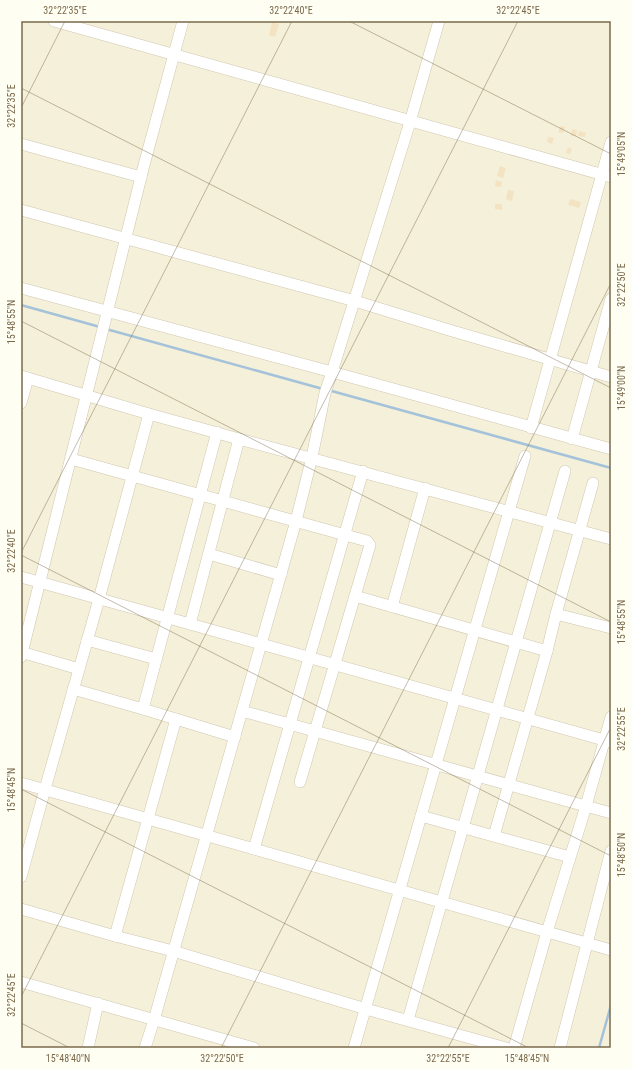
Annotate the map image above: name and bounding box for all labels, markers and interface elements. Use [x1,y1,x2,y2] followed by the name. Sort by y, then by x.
[43,5,87,16] text: 32°22'35"E
[269,5,313,16] text: 32°22'40"E
[496,5,540,16] text: 32°22'45"E
[6,84,17,128] text: 32°22'35"E
[616,132,627,176] text: 15°49'05"N
[616,263,627,307] text: 32°22'50"E
[6,300,17,344] text: 15°48'55"N
[616,366,627,410] text: 15°49'00"N
[6,529,17,573] text: 32°22'40"E
[616,600,627,644] text: 15°48'55"N
[616,707,627,751] text: 32°22'55"E
[6,768,17,812] text: 15°48'45"N
[616,833,627,877] text: 15°48'50"N
[6,973,17,1017] text: 32°22'45"E
[46,1053,90,1064] text: 15°48'40"N
[200,1053,244,1064] text: 32°22'50"E
[426,1053,470,1064] text: 32°22'55"E
[505,1053,549,1064] text: 15°48'45"N

